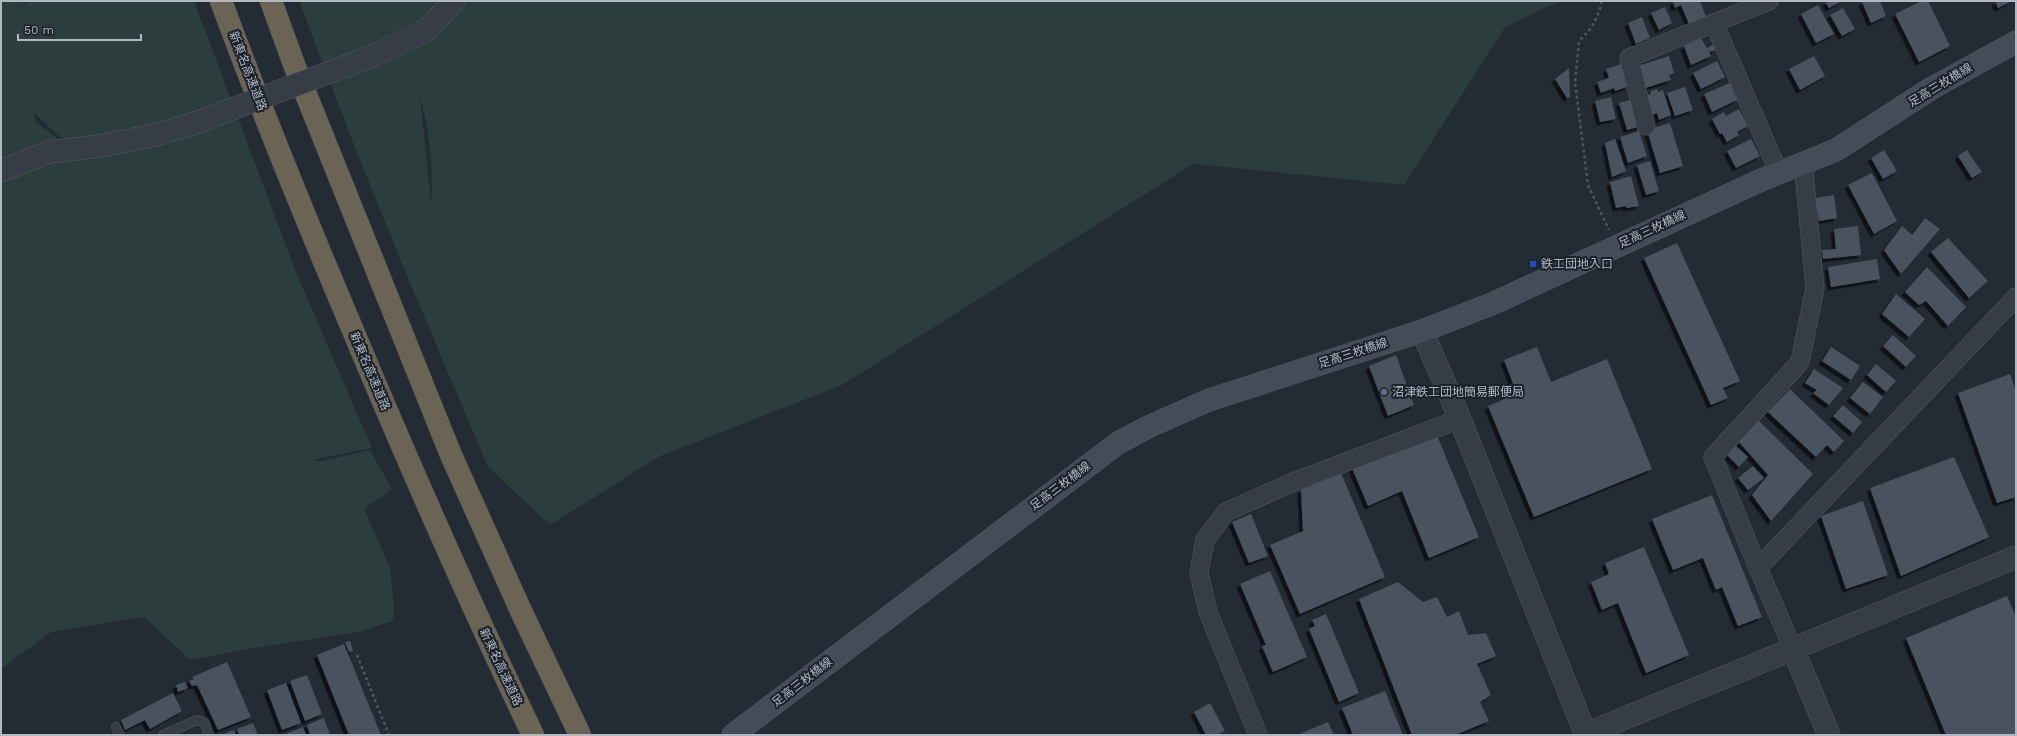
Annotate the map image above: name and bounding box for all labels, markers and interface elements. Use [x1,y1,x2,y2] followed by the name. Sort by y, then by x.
[18,16,141,42] scale bar
[24,23,54,37] text: 50 m
[226,29,270,113] street label: 新東名高速道路
[1906,60,1974,110] street label: 足高三枚橋線
[1616,207,1688,251] street label: 足高三枚橋線
[1541,257,1613,271] place label: 鉄工団地入口
[1528,259,1538,269] marker: 鉄工団地入口
[347,330,393,412] street label: 新東名高速道路
[1317,335,1389,371] street label: 足高三枚橋線
[1392,385,1524,399] place label: 沼津鉄工団地簡易郵便局
[1379,387,1389,397] marker: 沼津鉄工団地簡易郵便局
[1027,459,1093,513] street label: 足高三枚橋線
[477,626,525,708] street label: 新東名高速道路
[769,654,835,710] street label: 足高三枚橋線

